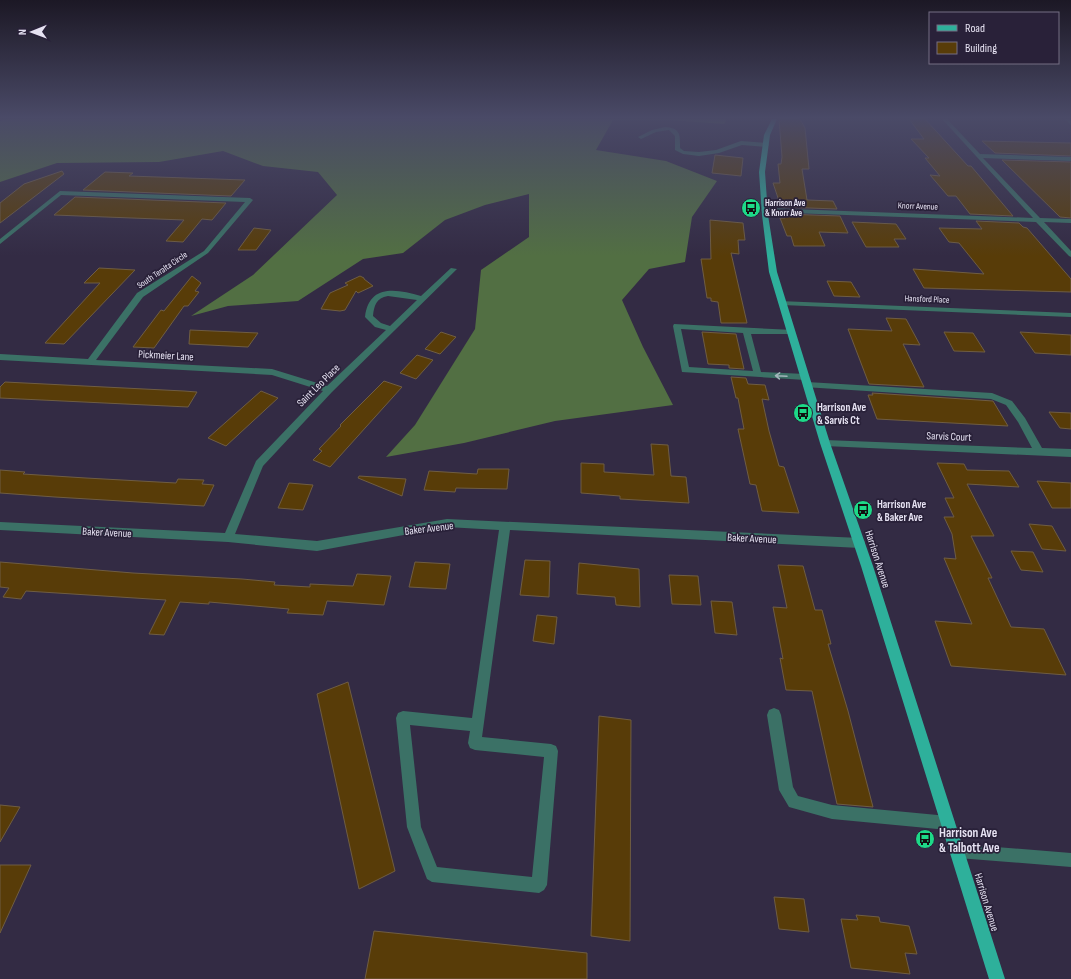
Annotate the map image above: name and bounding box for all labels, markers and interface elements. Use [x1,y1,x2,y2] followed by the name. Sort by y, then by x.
[12,12,52,52] north arrow
[929,12,1059,64] legend
[965,21,985,36] text: Road
[16,29,29,35] text: N
[965,41,997,56] text: Building
[740,197,762,219] bus stop icon: Harrison Ave & Knorr Ave
[765,198,805,219] place label: Harrison Ave & Knorr Ave
[898,200,939,213] street label: Knorr Avenue
[135,249,190,291] street label: South Teralta Circle
[904,293,950,306] street label: Hansford Place
[138,348,194,363] street label: Pickmeier Lane
[294,361,342,409] street label: Saint Leo Place
[775,372,788,379] one-way arrow
[817,401,867,427] place label: Harrison Ave & Sarvis Ct
[792,402,814,424] bus stop icon: Harrison Ave & Sarvis Ct
[926,429,972,444] street label: Sarvis Court
[877,498,927,524] place label: Harrison Ave & Baker Ave
[852,499,874,521] bus stop icon: Harrison Ave & Baker Ave
[404,519,454,538] street label: Baker Avenue
[82,525,132,540] street label: Baker Avenue
[862,529,893,590] street label: Harrison Avenue
[727,531,777,546] street label: Baker Avenue
[939,825,1000,856] place label: Harrison Ave & Talbott Ave
[914,828,936,850] bus stop icon: Harrison Ave & Talbott Ave
[972,872,1002,933] street label: Harrison Avenue

